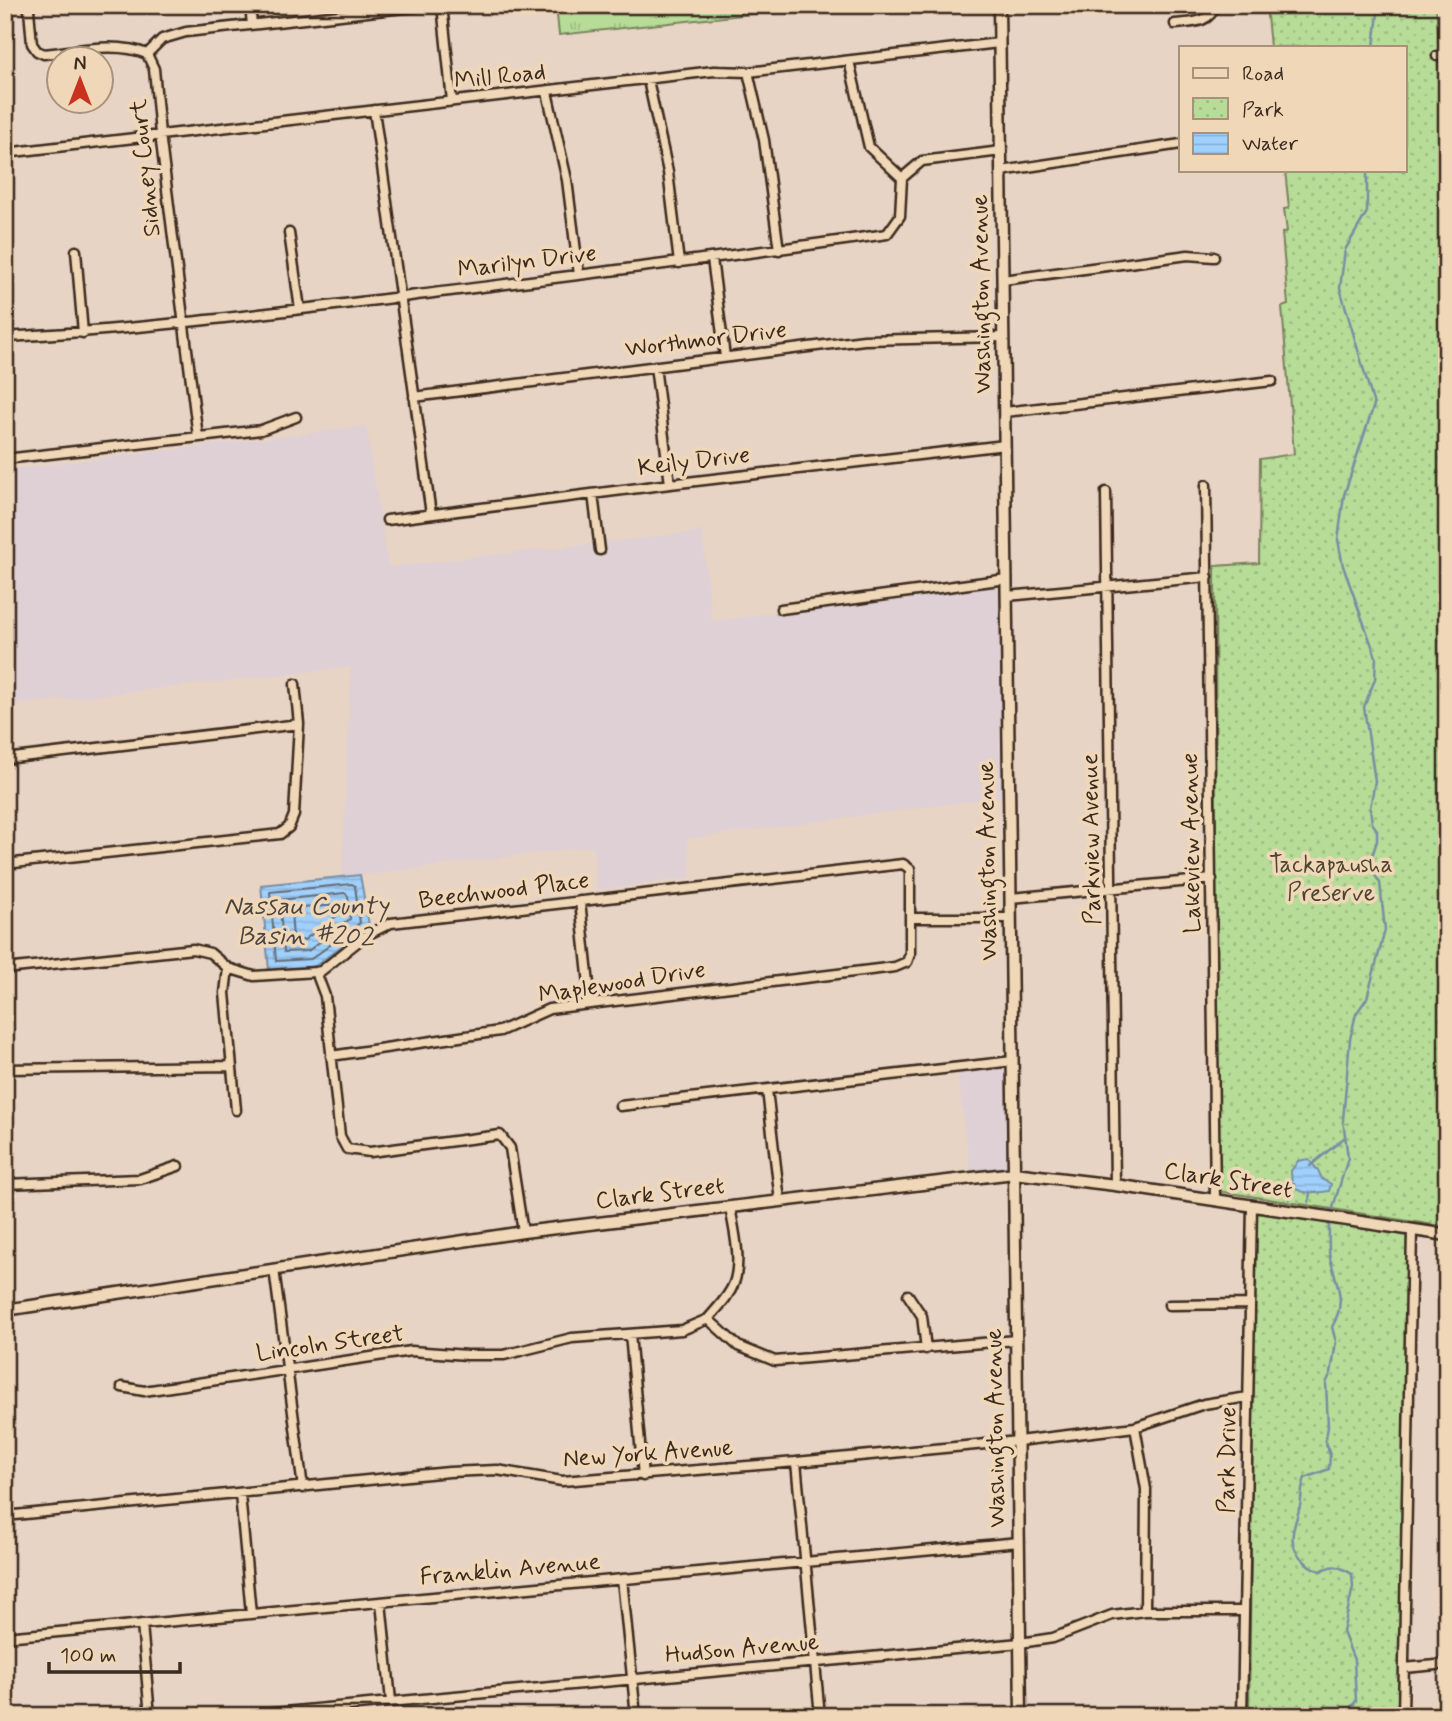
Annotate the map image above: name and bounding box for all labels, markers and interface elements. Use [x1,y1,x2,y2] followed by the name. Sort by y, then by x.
[46,46,116,116] north arrow
[1179,46,1406,172] legend
[74,52,86,77] text: N
[453,57,547,97] street label: Mill Road
[1242,60,1284,88] text: Road
[1242,96,1284,124] text: Park
[123,98,169,238] street label: Sidney Court
[1242,130,1298,158] text: Water
[965,194,1002,394] street label: Washington Avenue
[456,238,598,286] street label: Marilyn Drive
[623,315,789,365] street label: Worthmor Drive
[636,440,752,484] street label: Keily Drive
[1175,752,1209,934] street label: Lakeview Avenue
[1075,753,1109,925] street label: Parkview Avenue
[971,761,1008,961] street label: Washington Avenue
[1269,850,1393,909] park label: Tackapausha Preserve
[417,865,591,917] street label: Beechwood Place
[224,890,390,954] water label: Nassau County Basin #202
[536,954,708,1012] street label: Maplewood Drive
[1162,1156,1294,1206] street label: Clark Street
[594,1171,726,1217] street label: Clark Street
[254,1318,406,1370] street label: Lincoln Street
[979,1328,1016,1528] street label: Washington Avenue
[1212,1406,1244,1514] street label: Park Drive
[562,1433,734,1475] street label: New York Avenue
[418,1547,602,1593] street label: Franklin Avenue
[664,1627,820,1671] street label: Hudson Avenue
[49,1630,180,1674] scale bar
[60,1642,116,1670] text: 100 m

